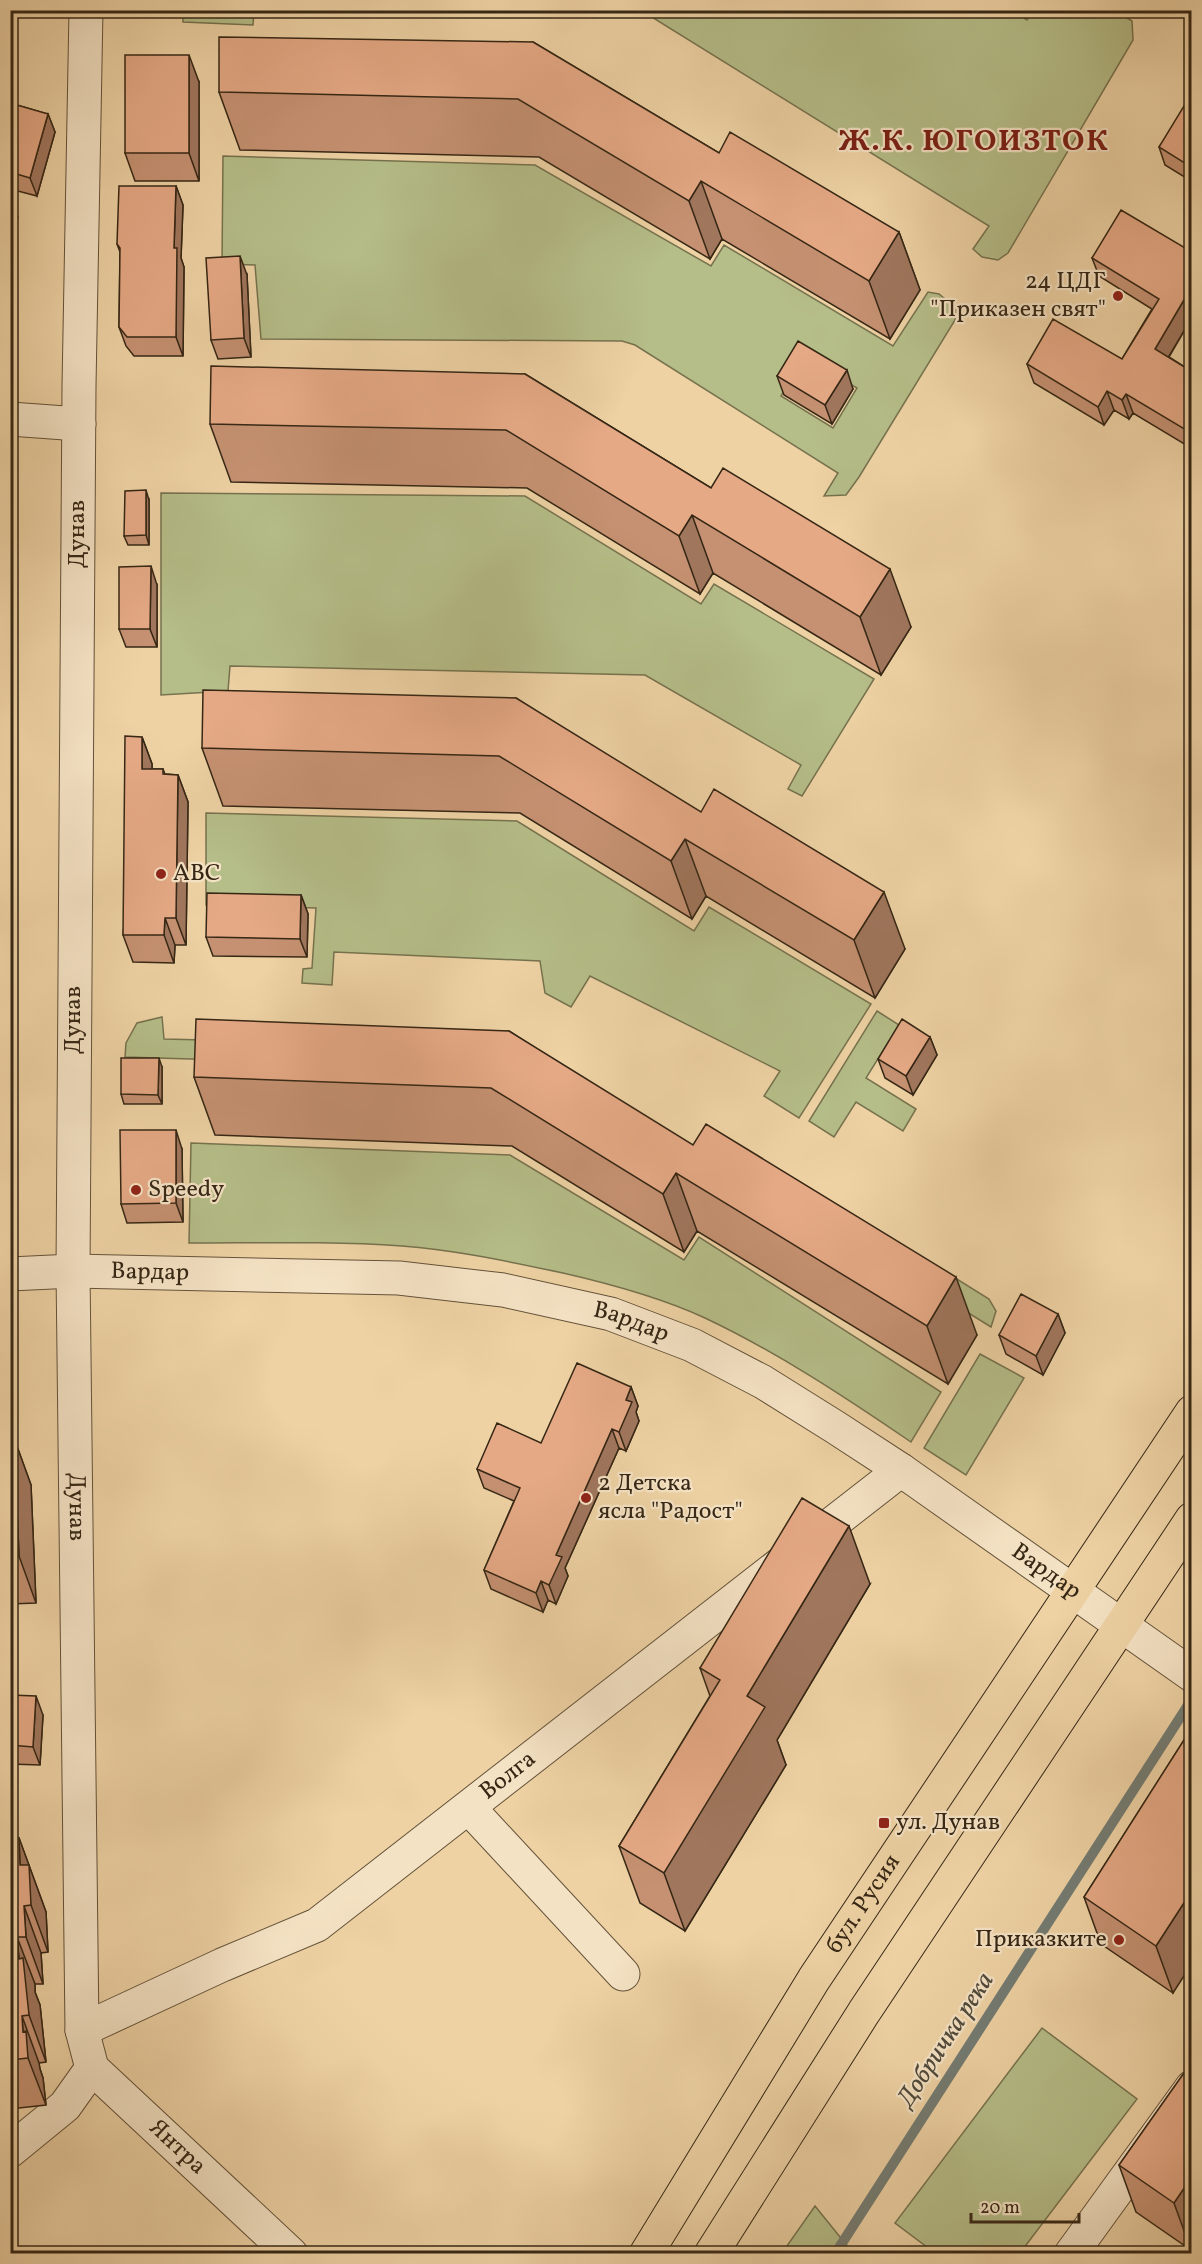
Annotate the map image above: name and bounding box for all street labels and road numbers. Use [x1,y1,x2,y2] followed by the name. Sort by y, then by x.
[61,500,95,568] street label: Дунав
[57,986,91,1054] street label: Дунав
[110,1255,190,1290] street label: Вардар
[590,1294,674,1352] street label: Вардар
[58,1472,93,1541] street label: Дунав
[1004,1535,1088,1608] street label: Вардар
[473,1743,544,1809] street label: Волга
[818,1848,909,1961] street label: бул. Русия
[141,2112,214,2183] street label: Янтра

